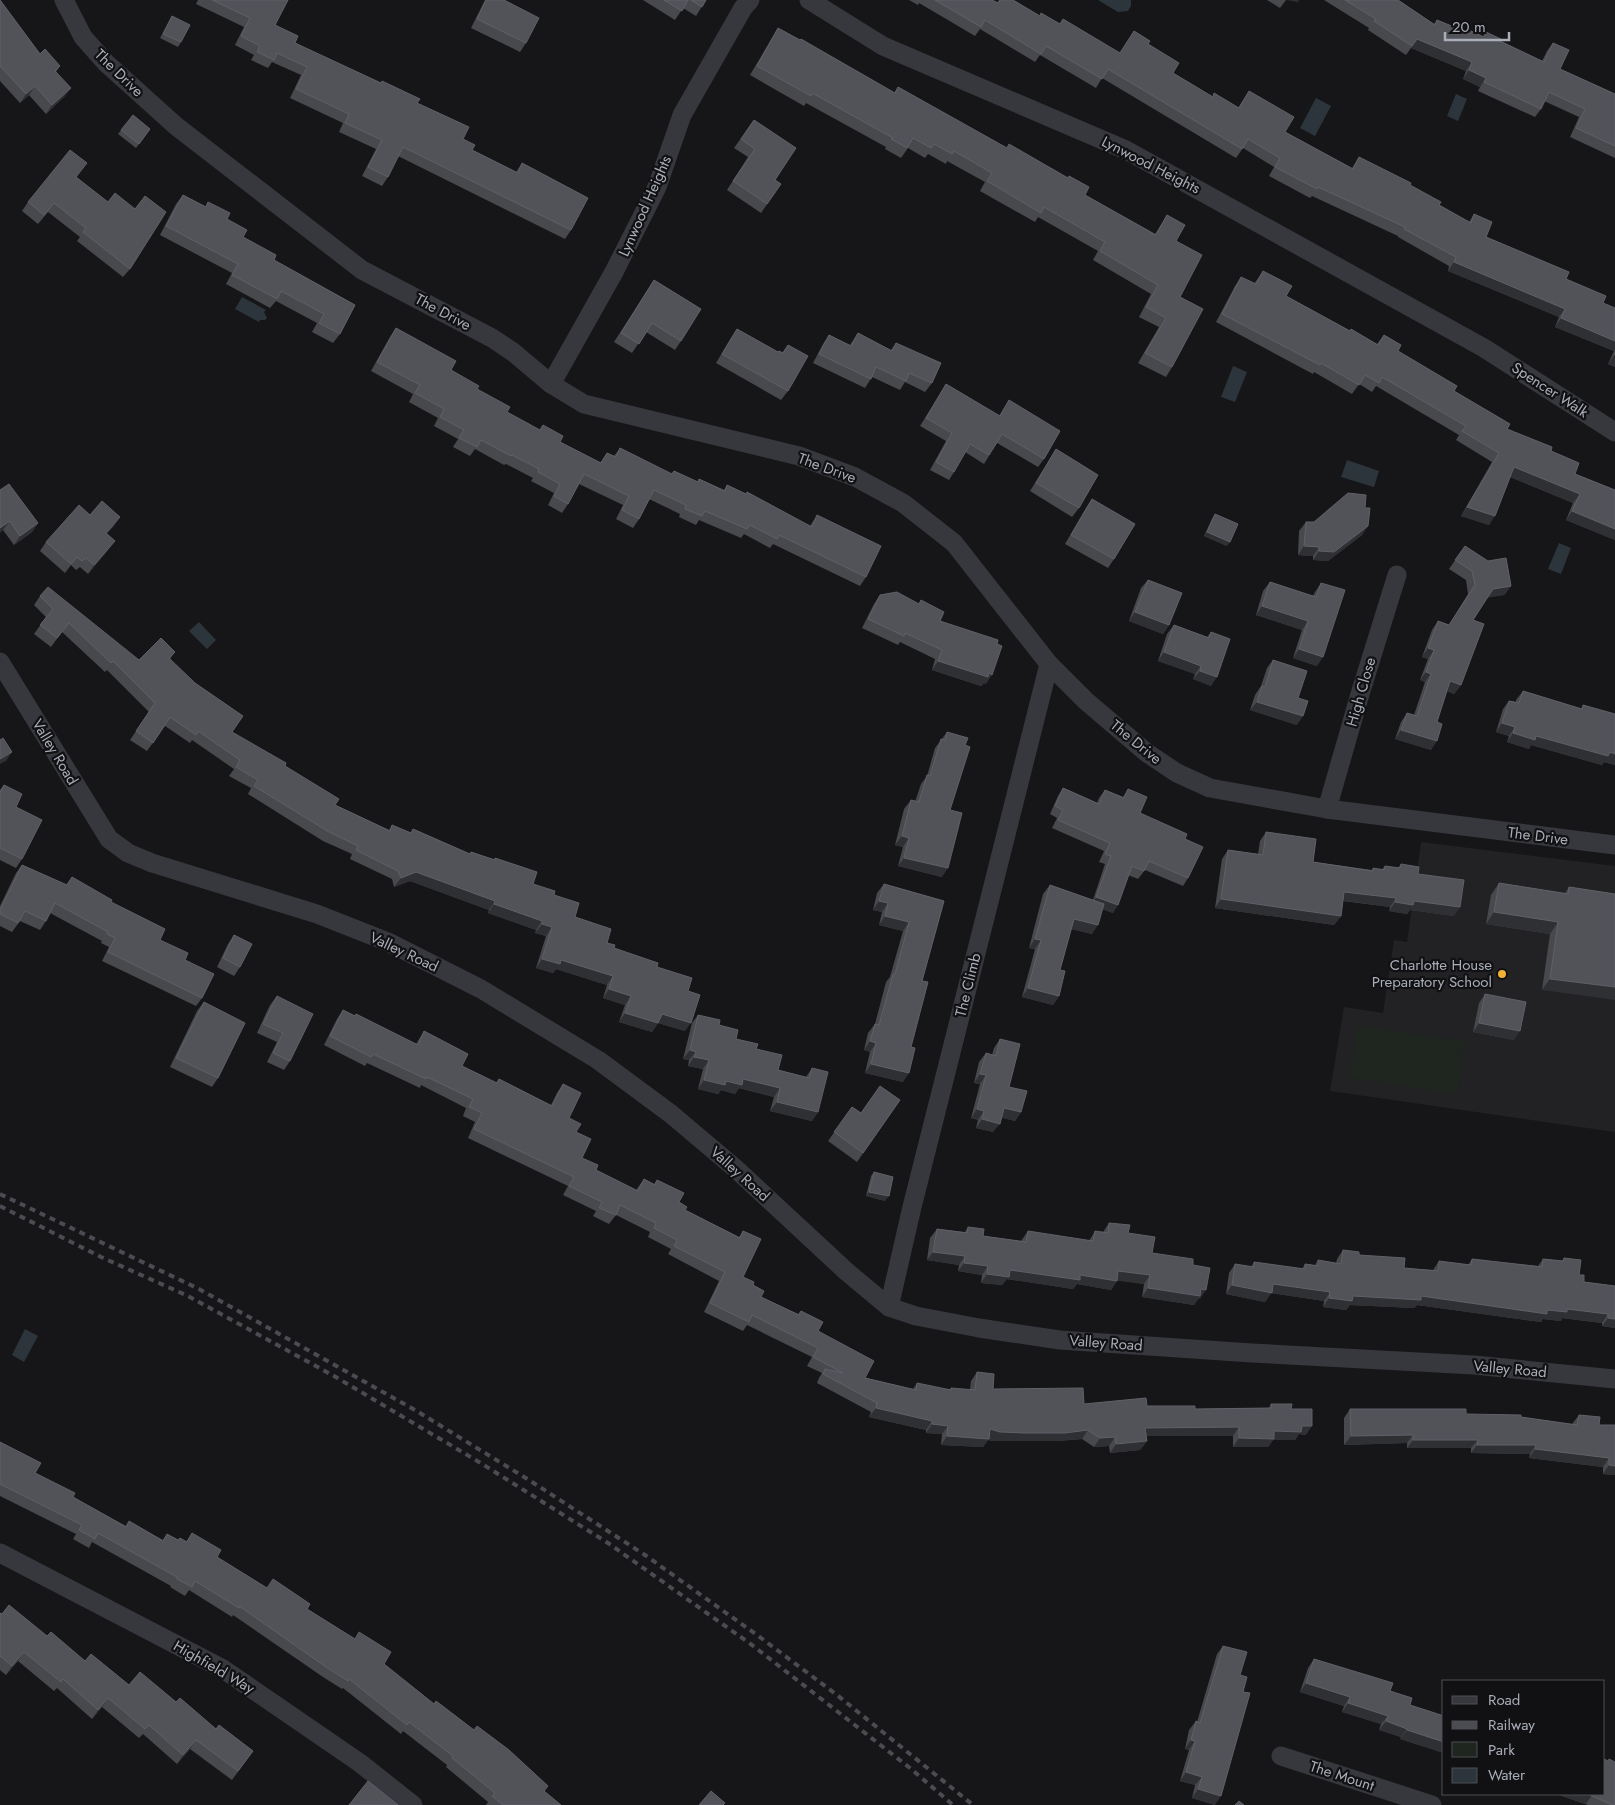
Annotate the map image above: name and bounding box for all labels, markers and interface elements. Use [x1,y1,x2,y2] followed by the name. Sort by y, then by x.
[1445,10,1509,42] scale bar
[1452,16,1486,38] text: 20 m
[90,44,149,102] street label: The Drive
[1098,131,1204,199] street label: Lynwood Heights
[613,152,677,260] street label: Lynwood Heights
[411,288,475,336] street label: The Drive
[1507,357,1593,423] street label: Spencer Walk
[795,447,859,489] street label: The Drive
[1341,654,1381,729] street label: High Close
[1106,714,1167,770] street label: The Drive
[27,715,83,789] street label: Valley Road
[1507,821,1570,851] street label: The Drive
[366,927,442,977] street label: Valley Road
[949,950,987,1019] street label: The Climb
[1372,954,1492,993] place label: Charlotte House Preparatory School
[1496,968,1508,980] marker: Charlotte House Preparatory School
[705,1141,775,1207] street label: Valley Road
[1069,1329,1143,1357] street label: Valley Road
[1472,1355,1548,1383] street label: Valley Road
[169,1635,259,1699] street label: Highfield Way
[1442,1680,1605,1795] legend
[1488,1689,1520,1711] text: Road
[1488,1714,1535,1736] text: Railway
[1488,1739,1515,1761] text: Park
[1307,1755,1378,1797] street label: The Mount
[1488,1764,1526,1786] text: Water

